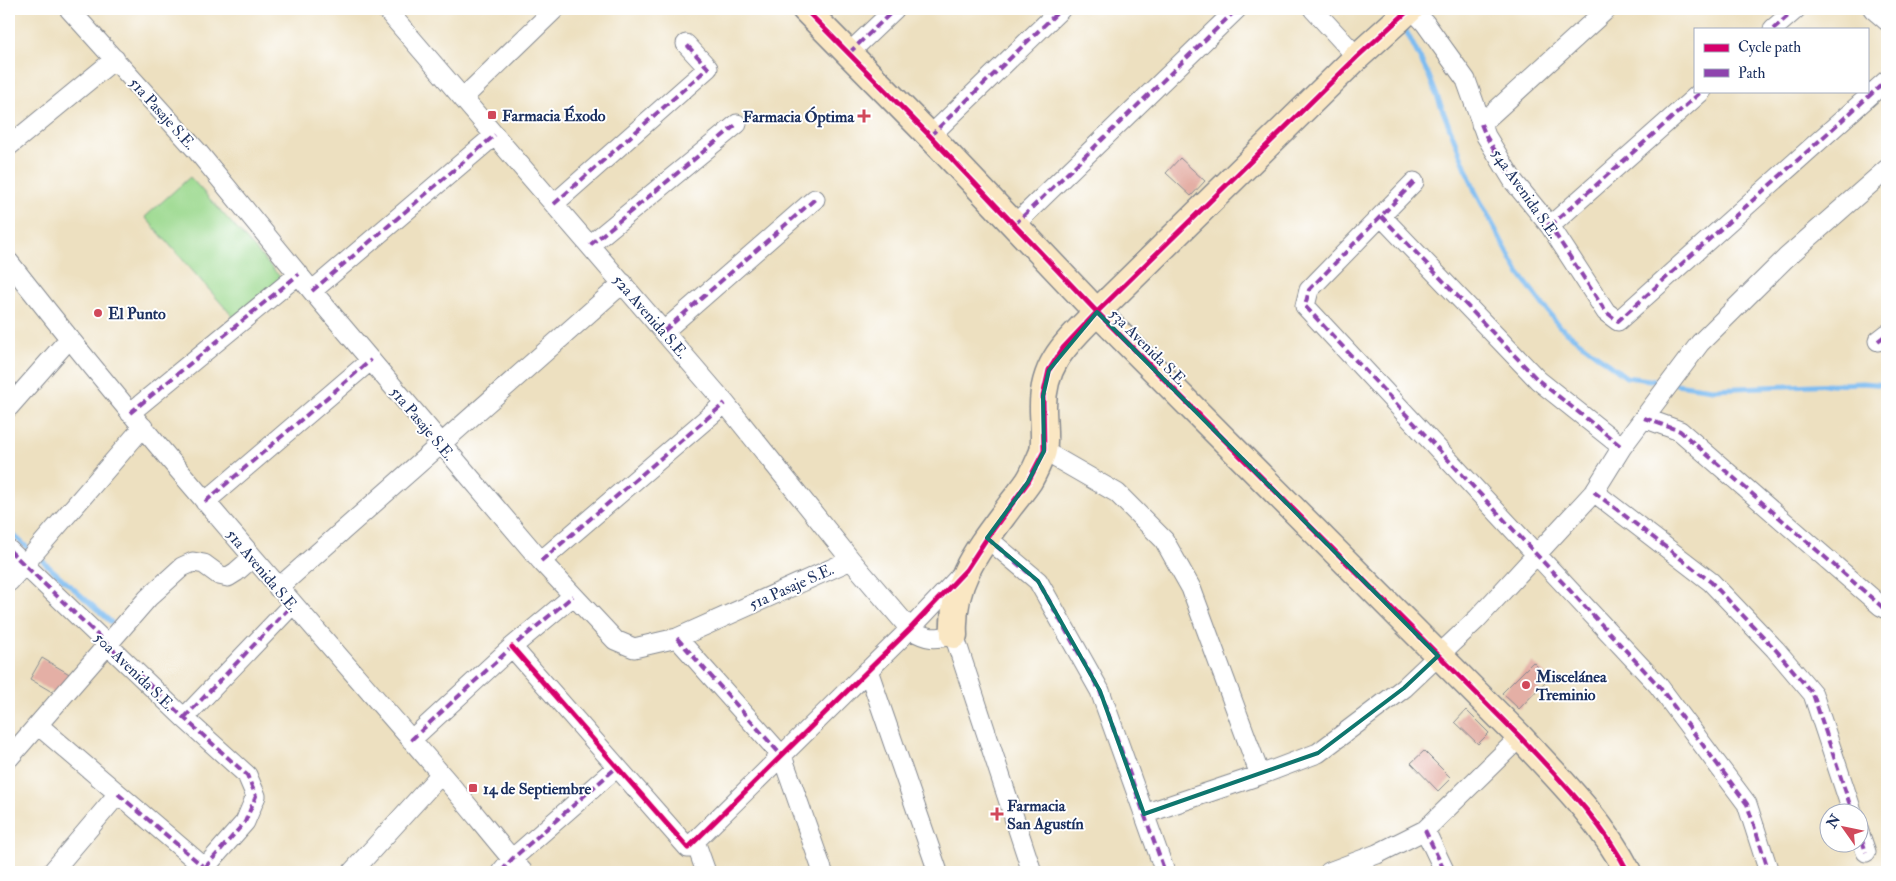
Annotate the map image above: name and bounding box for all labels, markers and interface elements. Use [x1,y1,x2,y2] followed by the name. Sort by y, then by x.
[1694,28,1868,92] legend
[1738,38,1801,58] text: Cycle path
[1738,64,1765,83] text: Path
[125,73,200,154] street label: 51a Pasaje S.E.
[502,105,606,126] place label: Farmacia Éxodo
[743,106,854,128] place label: Farmacia Óptima
[486,109,498,121] marker: Farmacia Éxodo
[858,110,870,122] marker: Farmacia Óptima
[1487,145,1564,242] street label: 54a Avenida S.E.
[608,270,692,363] street label: 52a Avenida S.E.
[108,304,166,324] place label: El Punto
[1105,304,1192,391] street label: 53a Avenida S.E.
[92,307,104,319] marker: El Punto
[385,383,459,465] street label: 51a Pasaje S.E.
[222,525,303,616] street label: 51a Avenida S.E.
[746,559,837,614] street label: 51a Pasaje S.E.
[90,628,179,715] street label: 50a Avenida S.E.
[1535,667,1607,705] place label: Miscelánea Treminio
[1520,679,1532,691] marker: Miscelánea Treminio
[483,779,591,800] place label: 14 de Septiembre
[467,782,479,794] marker: 14 de Septiembre
[1007,796,1084,835] place label: Farmacia San Agustín
[1818,804,1868,854] north arrow
[991,808,1003,820] marker: Farmacia San Agustín
[1822,811,1844,832] text: N

